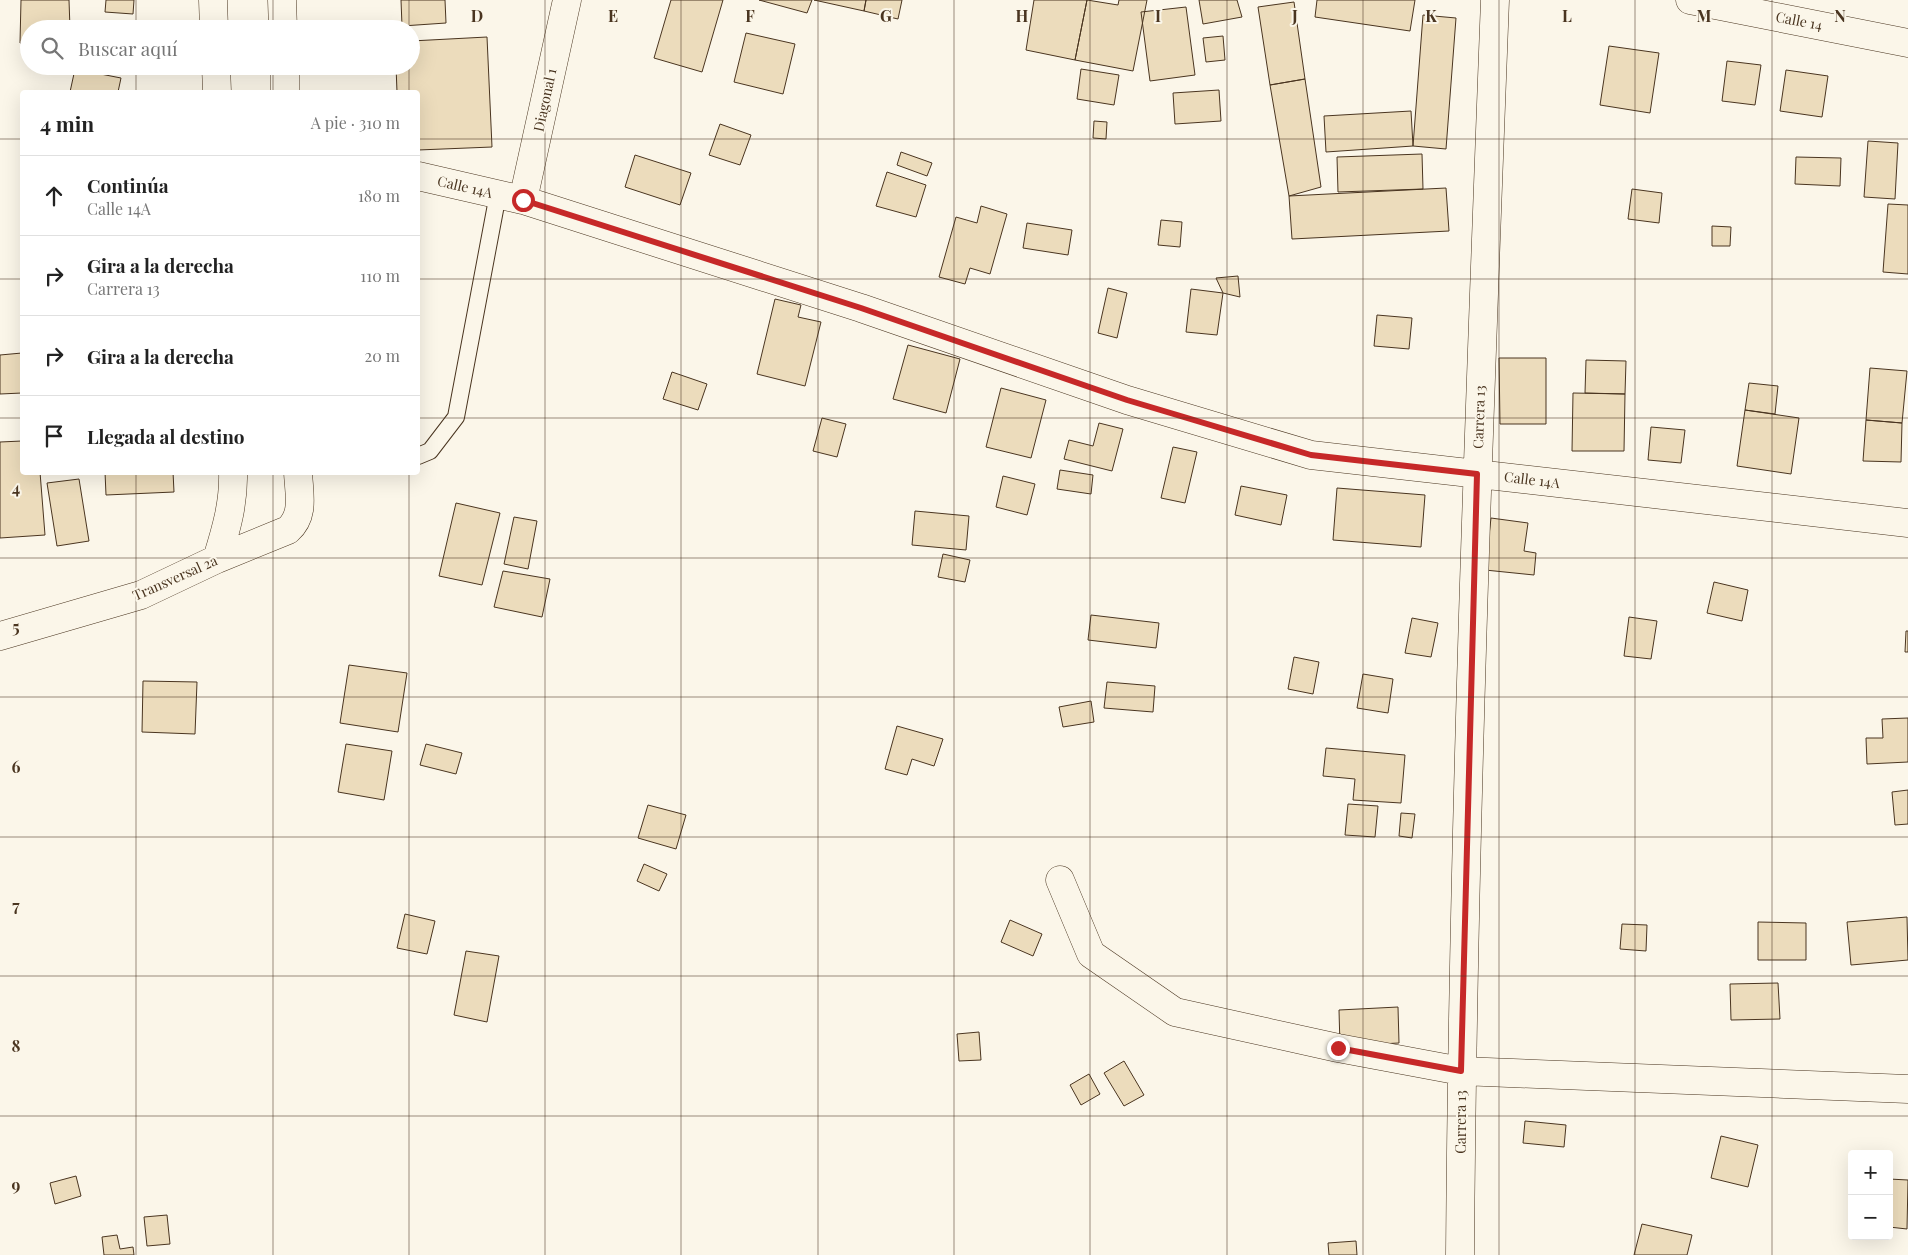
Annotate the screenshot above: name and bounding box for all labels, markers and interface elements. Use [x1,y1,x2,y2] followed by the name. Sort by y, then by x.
[471,5,483,26] text: D
[608,5,618,26] text: E
[745,5,755,26] text: F
[880,5,892,26] text: G
[1016,5,1029,26] text: H
[1155,5,1161,26] text: I
[1291,5,1298,26] text: J
[1425,5,1437,26] text: K
[1562,5,1572,26] text: L
[1697,5,1712,26] text: M
[1834,5,1846,26] text: N
[1774,7,1824,34] street label: Calle 14
[20,20,420,75] search box
[38,34,66,62] icon: search
[78,35,178,61] text: Buscar aquí
[529,67,560,133] street label: Diagonal 1
[40,109,94,137] text: 4 min
[311,112,400,133] text: A pie · 310 m
[436,171,495,202] street label: Calle 14A
[87,172,169,198] text: Continúa
[40,182,68,210] icon: ahead
[358,185,400,206] text: 180 m
[512,189,535,212] route start
[87,198,151,219] text: Calle 14A
[87,252,234,278] text: Gira a la derecha
[40,262,68,290] icon: right
[360,265,400,286] text: 110 m
[87,278,160,299] text: Carrera 13
[40,342,68,370] icon: right
[87,343,234,369] text: Gira a la derecha
[365,345,400,366] text: 20 m
[1468,385,1489,449] street label: Carrera 13
[40,422,68,450] icon: arrive
[87,423,245,449] text: Llegada al destino
[1503,467,1561,492] street label: Calle 14A
[12,477,20,498] text: 4
[129,550,220,605] street label: Transversal 2a
[12,616,20,637] text: 5
[12,756,21,777] text: 6
[12,895,20,916] text: 7
[12,1035,21,1056] text: 8
[1327,1037,1350,1060] route end
[1451,1090,1470,1154] street label: Carrera 13
[1848,1150,1893,1240] map controls
[1848,1150,1893,1195] button: +
[12,1174,21,1195] text: 9
[1848,1195,1893,1240] button: −

